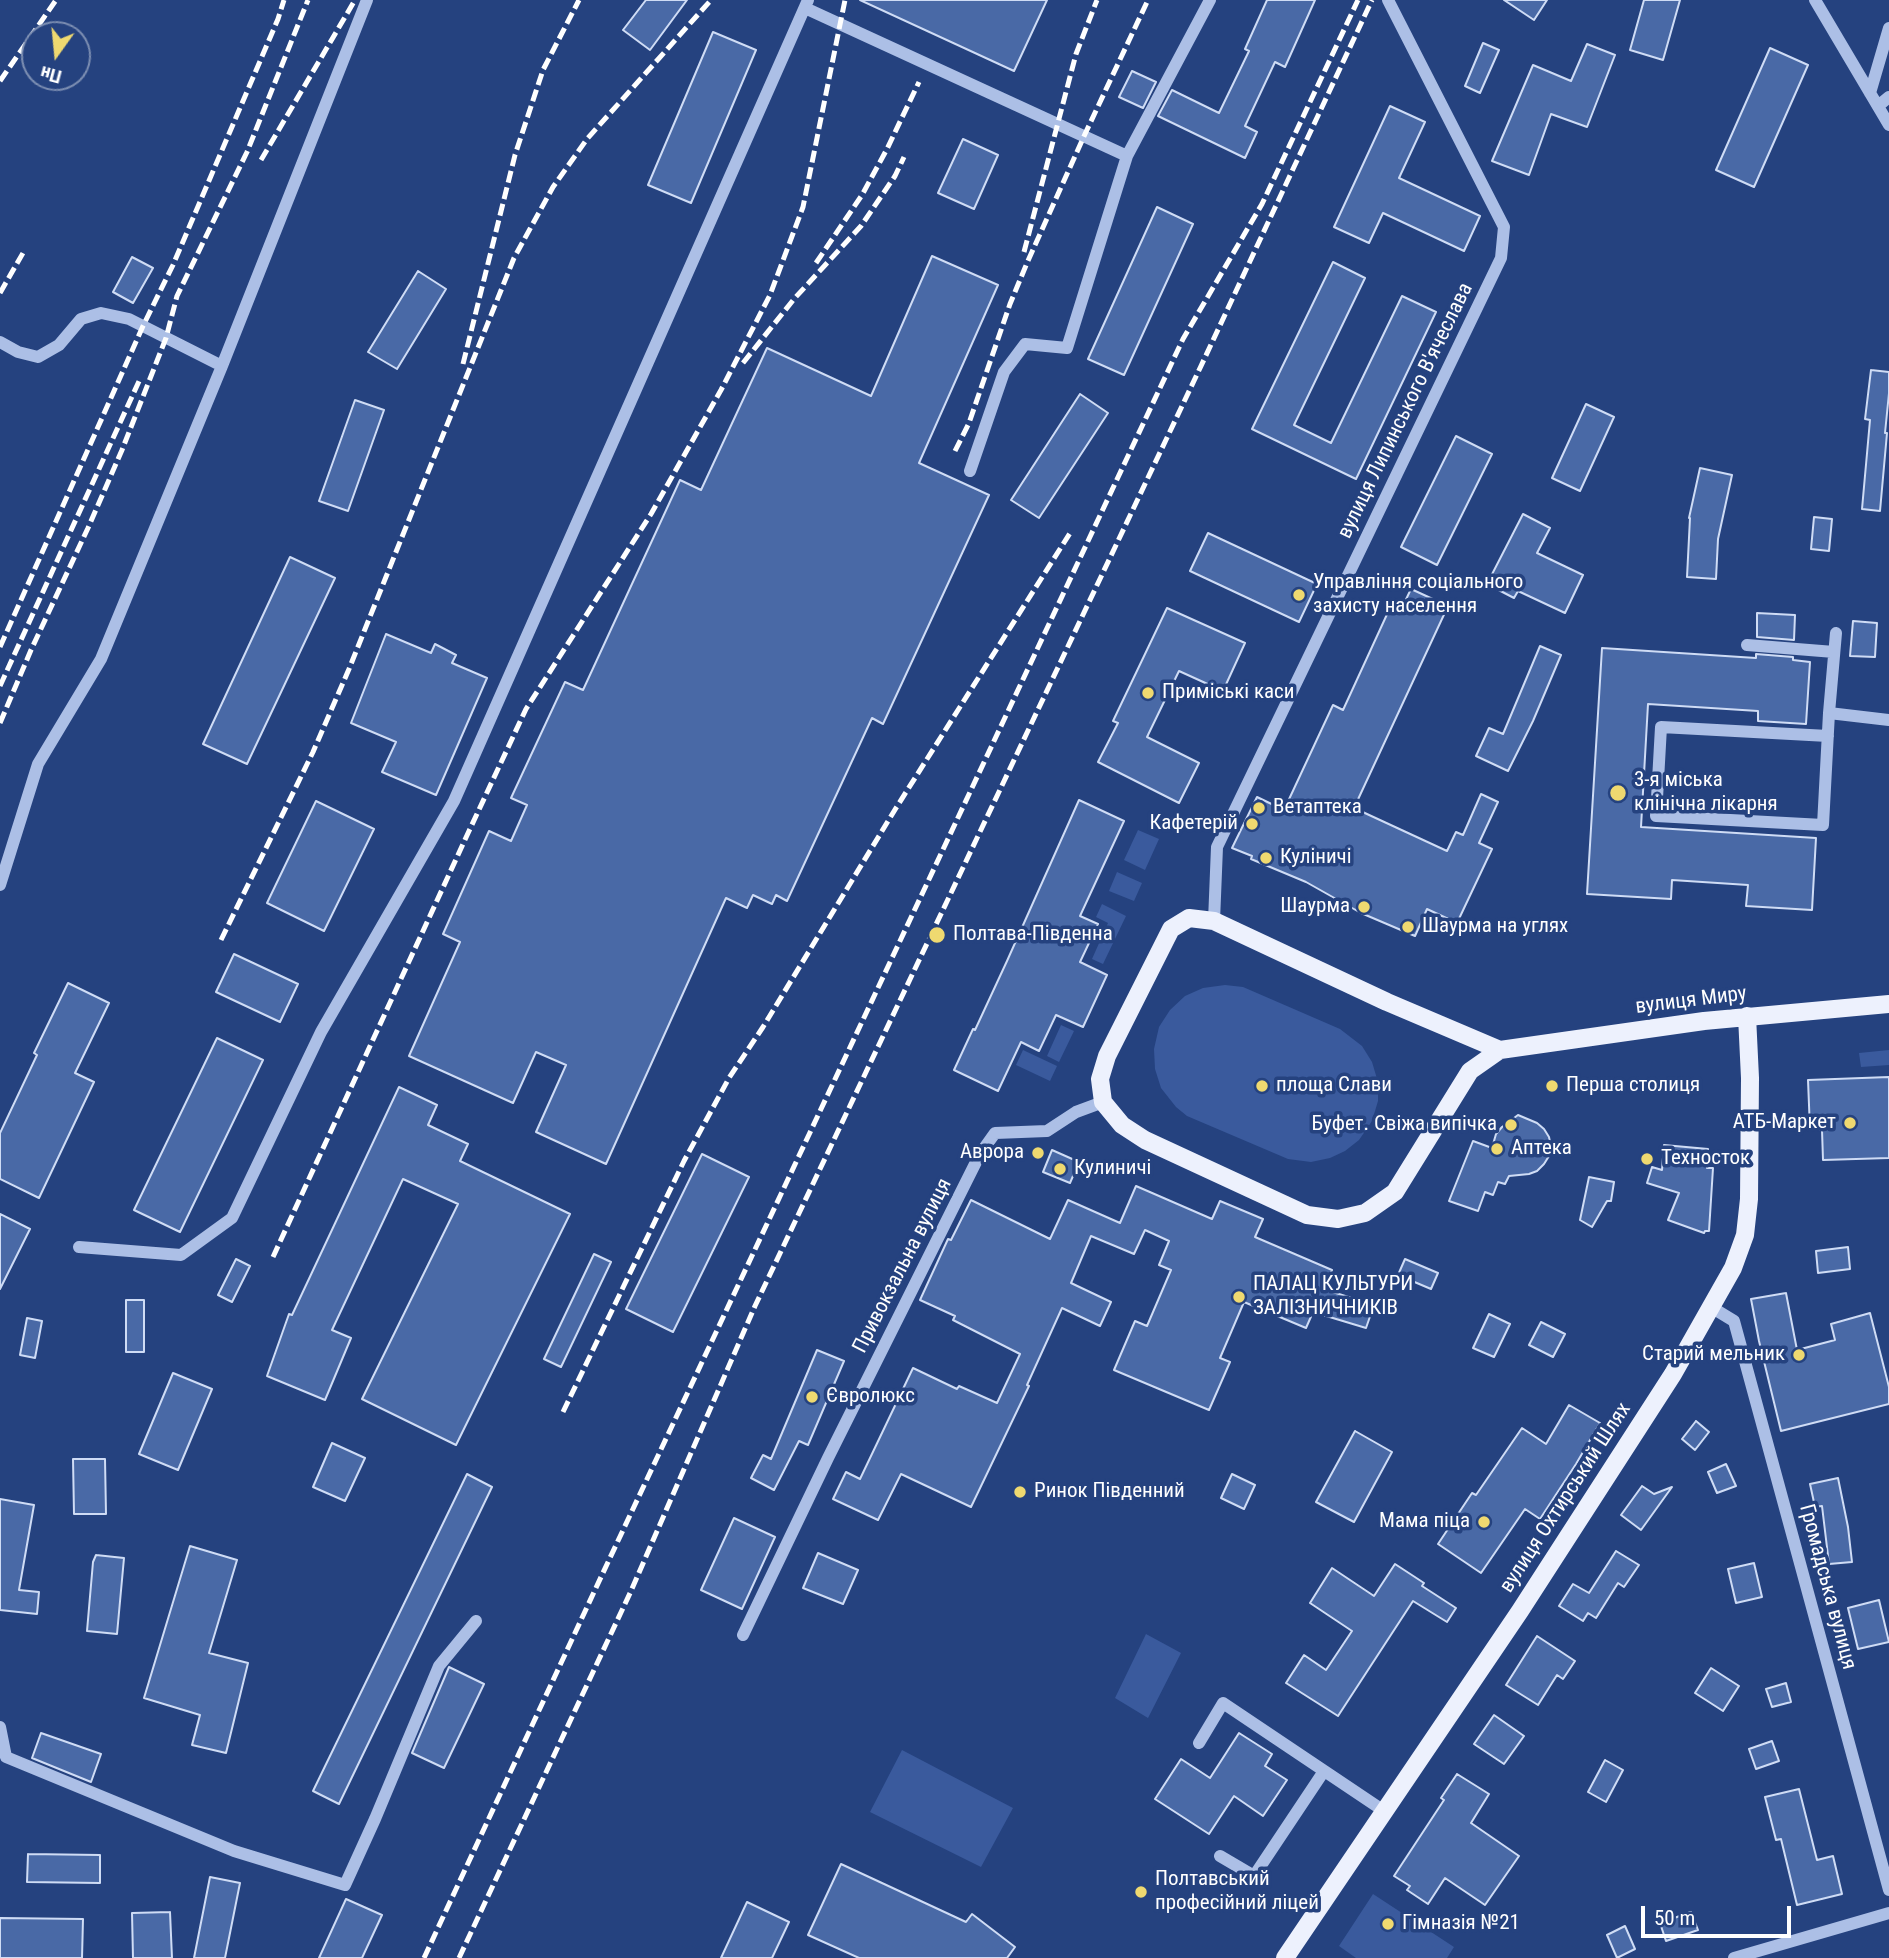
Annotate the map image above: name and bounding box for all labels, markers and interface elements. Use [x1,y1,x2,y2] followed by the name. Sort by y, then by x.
[21,21,91,91] north arrow
[38,61,64,89] text: Пн
[1333,279,1479,543] street label: вулиця Липинського В'ячеслава
[1313,570,1523,620] place label: Управління соціального захисту населення
[1291,587,1307,603] marker: Управління соціального захисту населення
[1162,680,1294,706] place label: Приміські каси
[1140,685,1156,701] marker: Приміські каси
[1634,768,1778,818] place label: 3-я міська клінічна лікарня
[1608,783,1628,803] marker: 3-я міська клінічна лікарня
[1273,795,1362,821] place label: Ветаптека
[1251,800,1267,816] marker: Ветаптека
[1149,811,1238,837] place label: Кафетерій
[1244,816,1260,832] marker: Кафетерій
[1280,845,1352,871] place label: Куліничі
[1258,850,1274,866] marker: Куліничі
[1280,894,1350,920] place label: Шаурма
[1356,899,1372,915] marker: Шаурма
[1422,914,1568,940] place label: Шаурма на углях
[1400,919,1416,935] marker: Шаурма на углях
[953,922,1113,948] place label: Полтава-Південна
[927,925,947,945] marker: Полтава-Південна
[1634,982,1748,1020] street label: вулиця Миру
[1276,1073,1392,1099] place label: площа Слави
[1566,1073,1700,1099] place label: Перша столиця
[1254,1078,1270,1094] marker: площа Слави
[1544,1078,1560,1094] marker: Перша столиця
[1733,1110,1836,1136] place label: АТБ-Маркет
[1312,1112,1497,1138] place label: Буфет. Свіжа випічка
[1842,1115,1858,1131] marker: АТБ-Маркет
[1503,1117,1519,1133] marker: Буфет. Свіжа випічка
[1511,1136,1572,1162] place label: Аптека
[960,1140,1024,1166] place label: Аврора
[1489,1141,1505,1157] marker: Аптека
[1030,1145,1046,1161] marker: Аврора
[1661,1146,1750,1172] place label: Техносток
[1639,1151,1655,1167] marker: Техносток
[1074,1156,1151,1182] place label: Кулиничі
[1052,1161,1068,1177] marker: Кулиничі
[848,1175,958,1357] street label: Привокзальна вулиця
[1253,1272,1413,1322] place label: ПАЛАЦ КУЛЬТУРИ ЗАЛIЗНИЧНИКIВ
[1231,1289,1247,1305] marker: ПАЛАЦ КУЛЬТУРИ ЗАЛIЗНИЧНИКIВ
[1642,1342,1785,1368] place label: Старий мельник
[1791,1347,1807,1363] marker: Старий мельник
[826,1384,915,1410] place label: Євролюкс
[804,1389,820,1405] marker: Євролюкс
[1495,1398,1637,1598] street label: вулиця Охтирський Шлях
[1034,1479,1185,1505] place label: Ринок Південний
[1012,1484,1028,1500] marker: Ринок Південний
[1793,1502,1861,1672] street label: Громадська вулиця
[1379,1509,1470,1535] place label: Мама піца
[1476,1514,1492,1530] marker: Мама піца
[1155,1867,1319,1917] place label: Полтавський професійний ліцей
[1133,1884,1149,1900] marker: Полтавський професійний ліцей
[1644,1892,1794,1936] scale bar
[1654,1906,1695,1930] text: 50 m
[1402,1911,1520,1937] place label: Гімназія №21
[1380,1916,1396,1932] marker: Гімназія №21

